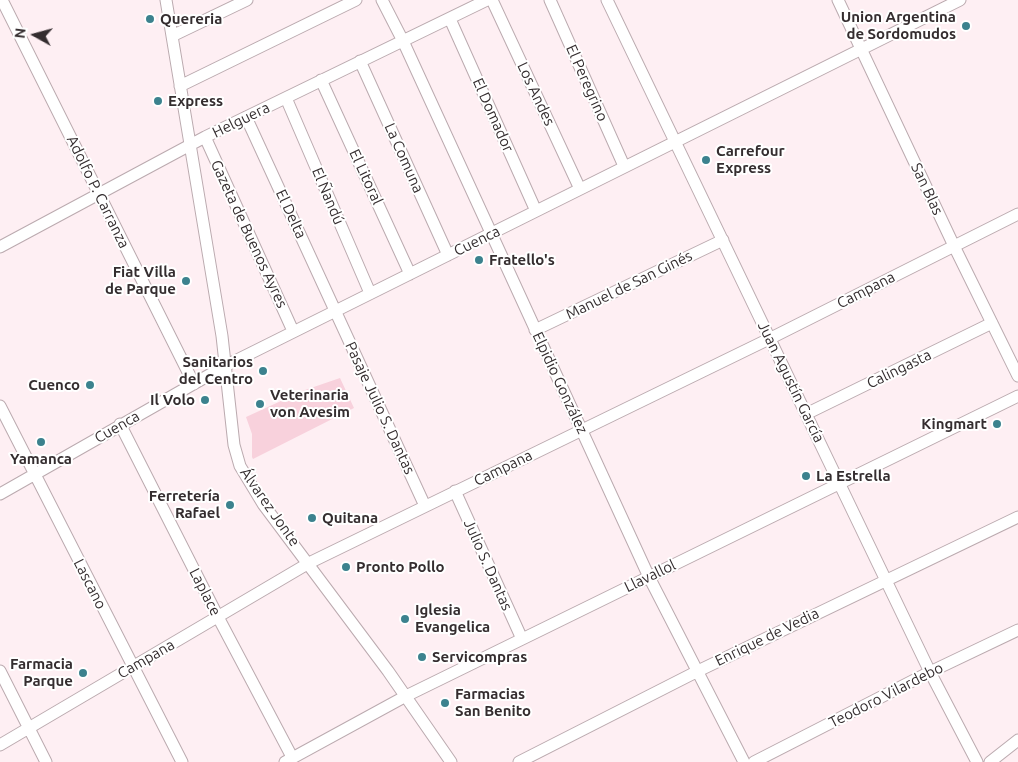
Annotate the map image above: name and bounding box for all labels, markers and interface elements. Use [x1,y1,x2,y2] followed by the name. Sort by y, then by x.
[841,8,956,43] place label: Union Argentina de Sordomudos
[10,10,60,60] north arrow
[160,10,222,28] place label: Quereria
[144,13,156,25] marker: Quereria
[960,20,972,32] marker: Union Argentina de Sordomudos
[12,27,29,39] text: N
[562,42,612,124] street label: El Peregrino
[513,59,559,129] street label: Los Andes
[469,75,517,155] street label: El Domador
[168,92,223,110] place label: Express
[152,95,164,107] marker: Express
[209,98,273,142] street label: Helguera
[381,120,427,196] street label: La Comuna
[63,133,133,251] street label: Adolfo P. Carranza
[716,142,785,177] place label: Carrefour Express
[345,146,387,208] street label: El Litoral
[700,154,712,166] marker: Carrefour Express
[207,157,291,311] street label: Gazeta de Buenos Ayres
[907,160,947,218] street label: San Blas
[308,165,348,227] street label: El Ñandú
[272,187,310,241] street label: El Delta
[451,222,503,260] street label: Cuenca
[563,247,695,323] street label: Manuel de San Ginés
[489,251,555,269] place label: Fratello's
[473,254,485,266] marker: Fratello's
[105,263,176,298] place label: Fiat Villa de Parque
[834,268,898,312] street label: Campana
[180,275,192,287] marker: Fiat Villa de Parque
[754,319,828,445] street label: Juan Agustín García
[529,329,591,437] street label: Elpidio González
[341,339,419,477] street label: Pasaje Julio S. Dantas
[864,346,934,392] street label: Calingasta
[179,353,253,388] place label: Sanitarios del Centro
[257,365,269,377] marker: Sanitarios del Centro
[28,376,80,394] place label: Cuenco
[84,379,96,391] marker: Cuenco
[270,386,350,421] place label: Veterinaria von Avesim
[150,391,195,409] place label: Il Volo
[199,394,211,406] marker: Il Volo
[254,398,266,410] marker: Veterinaria von Avesim
[91,407,143,447] street label: Cuenca
[921,415,987,433] place label: Kingmart
[991,418,1003,430] marker: Kingmart
[35,436,47,448] marker: Yamanca
[471,446,535,490] street label: Campana
[10,450,72,468] place label: Yamanca
[236,464,304,550] street label: Álvarez Jonte
[816,467,891,485] place label: La Estrella
[800,470,812,482] marker: La Estrella
[149,487,220,522] place label: Ferretería Rafael
[224,499,236,511] marker: Ferretería Rafael
[322,509,378,527] place label: Quitana
[306,512,318,524] marker: Quitana
[460,517,516,613] street label: Julio S. Dantas
[70,556,110,612] street label: Lascano
[621,556,679,596] street label: Llavallol
[356,558,445,576] place label: Pronto Pollo
[340,561,352,573] marker: Pronto Pollo
[185,565,225,619] street label: Laplace
[415,601,490,636] place label: Iglesia Evangelica
[712,604,822,670] street label: Enrique de Vedia
[399,613,411,625] marker: Iglesia Evangelica
[114,636,178,682] street label: Campana
[432,648,527,666] place label: Servicompras
[416,651,428,663] marker: Servicompras
[10,655,73,690] place label: Farmacia Parque
[826,658,946,732] street label: Teodoro Vilardebo
[77,667,89,679] marker: Farmacia Parque
[455,685,531,720] place label: Farmacias San Benito
[439,697,451,709] marker: Farmacias San Benito

